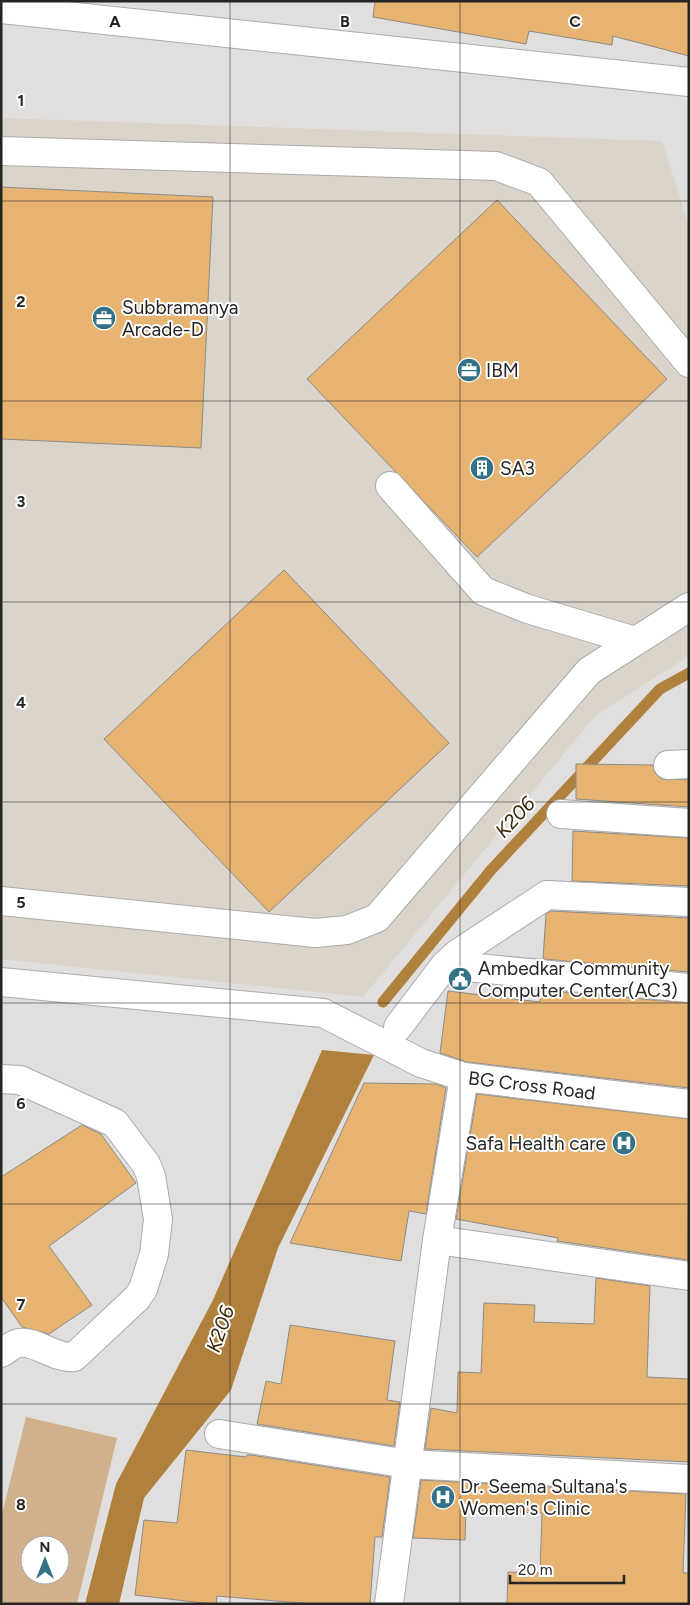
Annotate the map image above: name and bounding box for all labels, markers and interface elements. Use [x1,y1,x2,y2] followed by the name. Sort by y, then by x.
[109,12,121,31] text: A
[340,12,350,31] text: B
[569,12,581,31] text: C
[18,91,24,110] text: 1
[16,292,26,311] text: 2
[122,296,238,341] place label: Subbramanya Arcade-D
[91,305,117,331] office icon: Subbramanya Arcade-D
[456,357,482,383] office icon: IBM
[486,359,519,382] place label: IBM
[469,455,495,481] building icon: SA3
[500,457,535,480] place label: SA3
[17,492,26,511] text: 3
[16,693,26,712] text: 4
[490,791,540,843] water label: K206
[16,893,26,912] text: 5
[478,957,678,1002] place label: Ambedkar Community Computer Center(AC3)
[447,966,473,992] public building icon: Ambedkar Community Computer Center(AC3)
[467,1066,597,1105] street label: BG Cross Road
[16,1094,26,1113] text: 6
[611,1130,637,1156] hospital icon: Safa Health care
[466,1132,606,1155] place label: Safa Health care
[17,1295,26,1314] text: 7
[201,1302,239,1355] water label: K206
[460,1475,627,1520] place label: Dr. Seema Sultana's Women's Clinic
[430,1484,456,1510] hospital icon: Dr. Seema Sultana's Women's Clinic
[16,1495,26,1514] text: 8
[20,1535,70,1585] north arrow
[40,1539,50,1556] text: N
[510,1552,624,1584] scale bar
[518,1561,552,1579] text: 20 m

